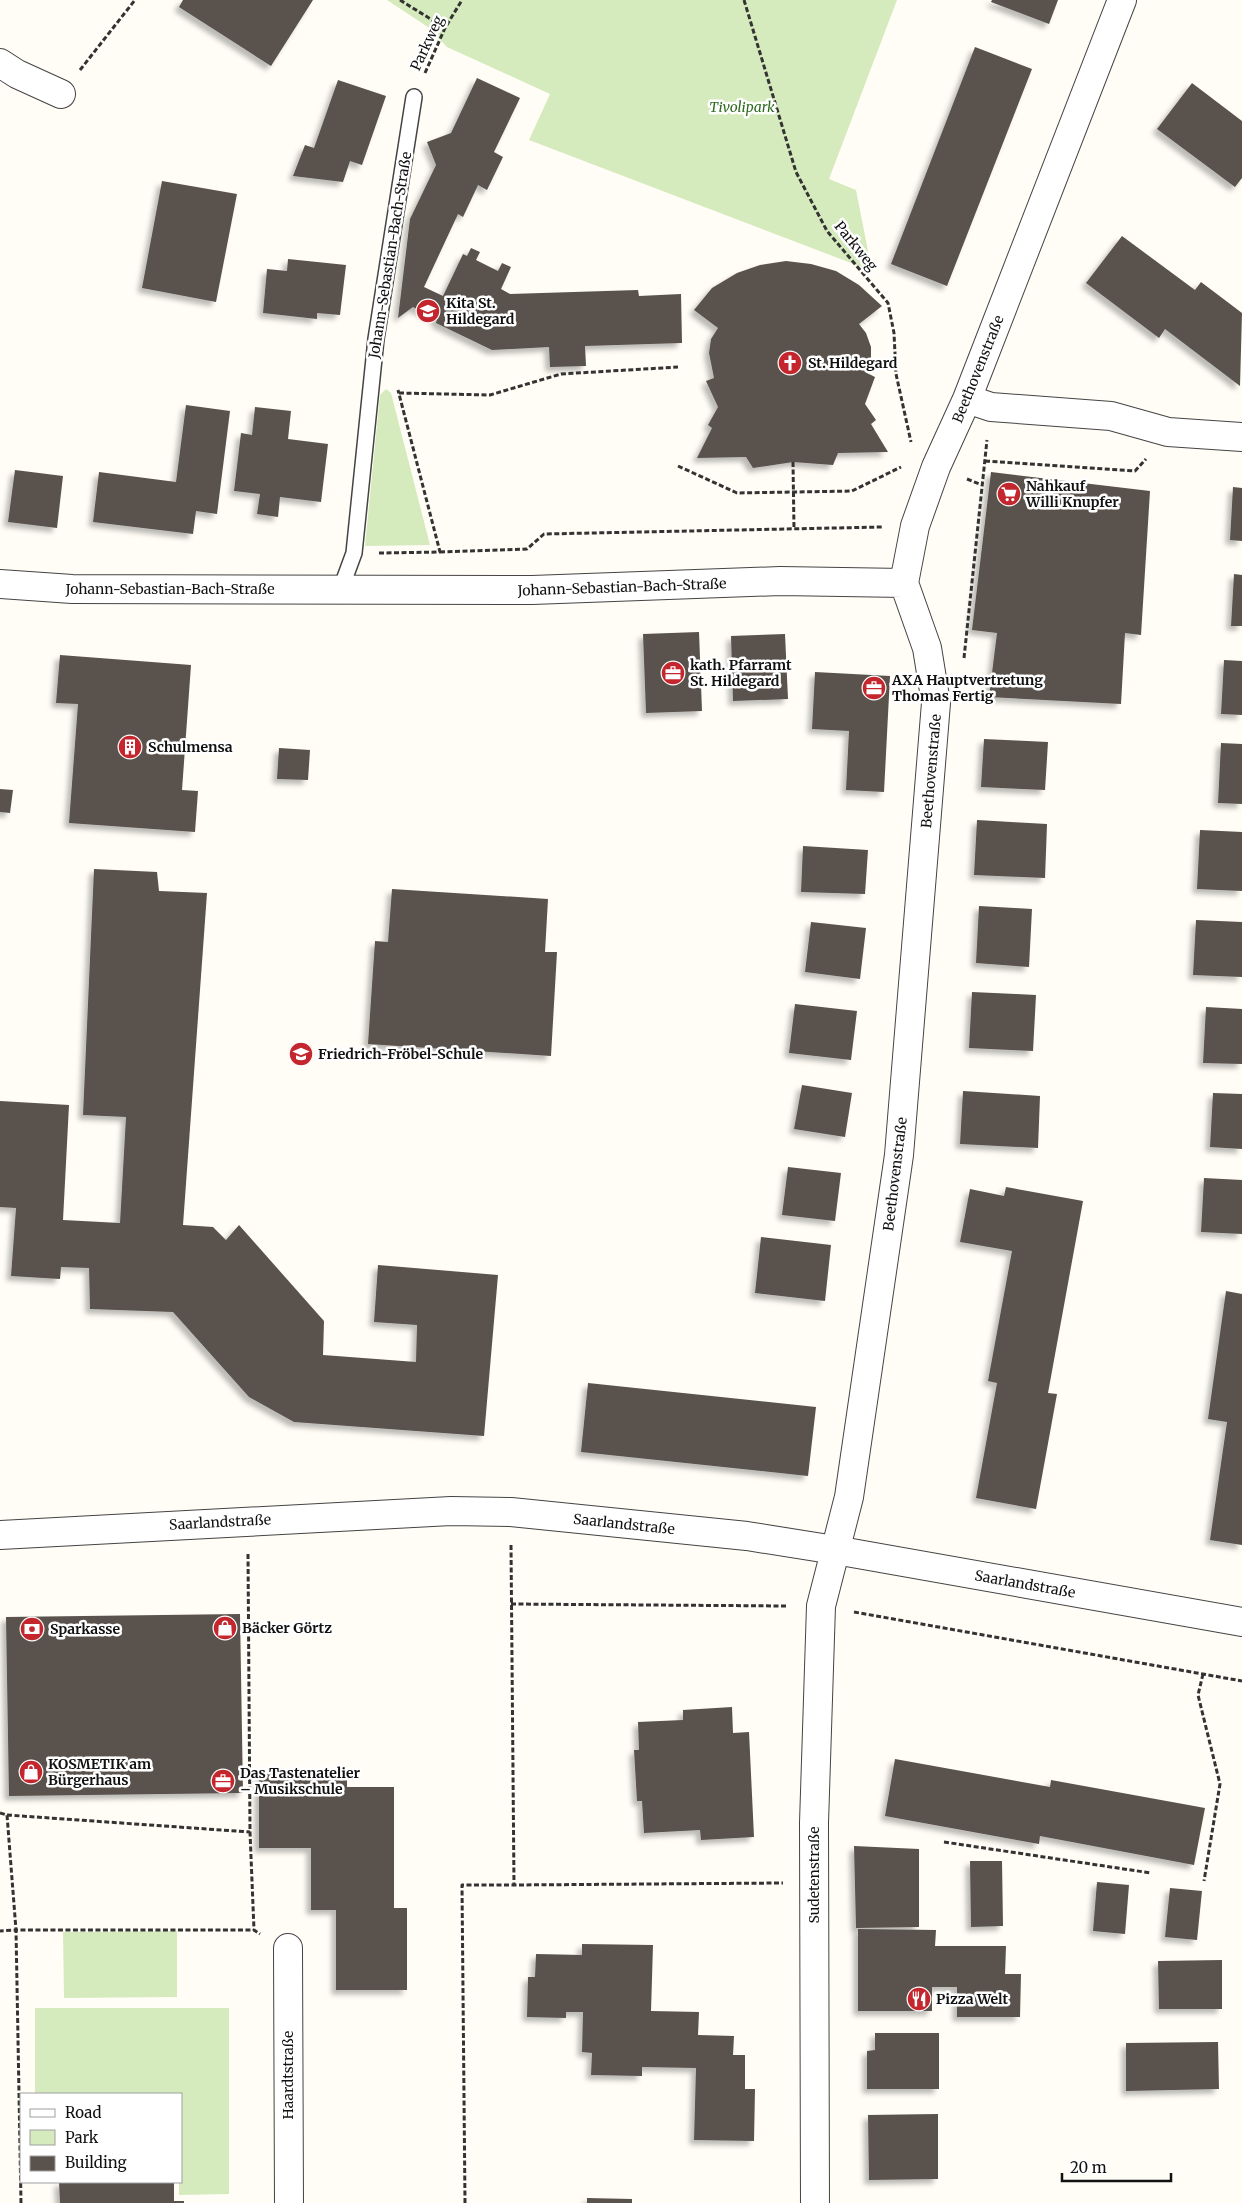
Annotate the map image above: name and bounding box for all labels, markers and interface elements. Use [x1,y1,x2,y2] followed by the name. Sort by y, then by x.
[406,12,448,73] street label: Parkweg
[709,98,775,116] park label: Tivolipark
[365,150,415,361] street label: Johann-Sebastian-Bach-Straße
[831,218,882,275] street label: Parkweg
[446,294,515,328] place label: Kita St. Hildegard
[415,298,441,324] school or university icon: Kita St. Hildegard
[948,313,1008,425] street label: Beethovenstraße
[777,350,803,376] church icon: St. Hildegard
[808,354,898,372] place label: St. Hildegard
[1025,477,1119,511] place label: Nahkauf Willi Knupfer
[996,481,1022,507] supermarket icon: Nahkauf Willi Knupfer
[516,574,727,600] street label: Johann-Sebastian-Bach-Straße
[65,580,275,598] street label: Johann-Sebastian-Bach-Straße
[690,656,792,690] place label: kath. Pfarramt St. Hildegard
[660,660,686,686] office icon: kath. Pfarramt St. Hildegard
[891,671,1043,705] place label: AXA Hauptvertretung Thomas Fertig
[861,675,887,701] office icon: AXA Hauptvertretung Thomas Fertig
[917,713,945,829] street label: Beethovenstraße
[117,734,143,760] building icon: Schulmensa
[148,738,233,756] place label: Schulmensa
[288,1041,314,1067] school or university icon: Friedrich-Fröbel-Schule
[318,1045,483,1063] place label: Friedrich-Fröbel-Schule
[879,1116,911,1232] street label: Beethovenstraße
[169,1510,271,1534] street label: Saarlandstraße
[572,1510,676,1538] street label: Saarlandstraße
[973,1566,1077,1602] street label: Saarlandstraße
[212,1615,238,1641] shop icon: Bäcker Görtz
[19,1616,45,1642] bank icon: Sparkasse
[242,1619,332,1637] place label: Bäcker Görtz
[50,1620,121,1638] place label: Sparkasse
[48,1755,151,1789] place label: KOSMETIK am Bürgerhaus
[18,1759,44,1785] shop icon: KOSMETIK am Bürgerhaus
[240,1764,361,1798] place label: Das Tastenatelier – Musikschule
[210,1768,236,1794] office icon: Das Tastenatelier – Musikschule
[805,1826,823,1924] street label: Sudetenstraße
[906,1986,932,2012] restaurant icon: Pizza Welt
[936,1990,1008,2008] place label: Pizza Welt
[279,2031,297,2119] street label: Haardtstraße
[20,2093,182,2183] legend
[65,2103,101,2122] text: Road
[65,2128,99,2147] text: Park
[1062,2150,1171,2182] scale bar
[65,2153,127,2172] text: Building
[1070,2158,1107,2177] text: 20 m

